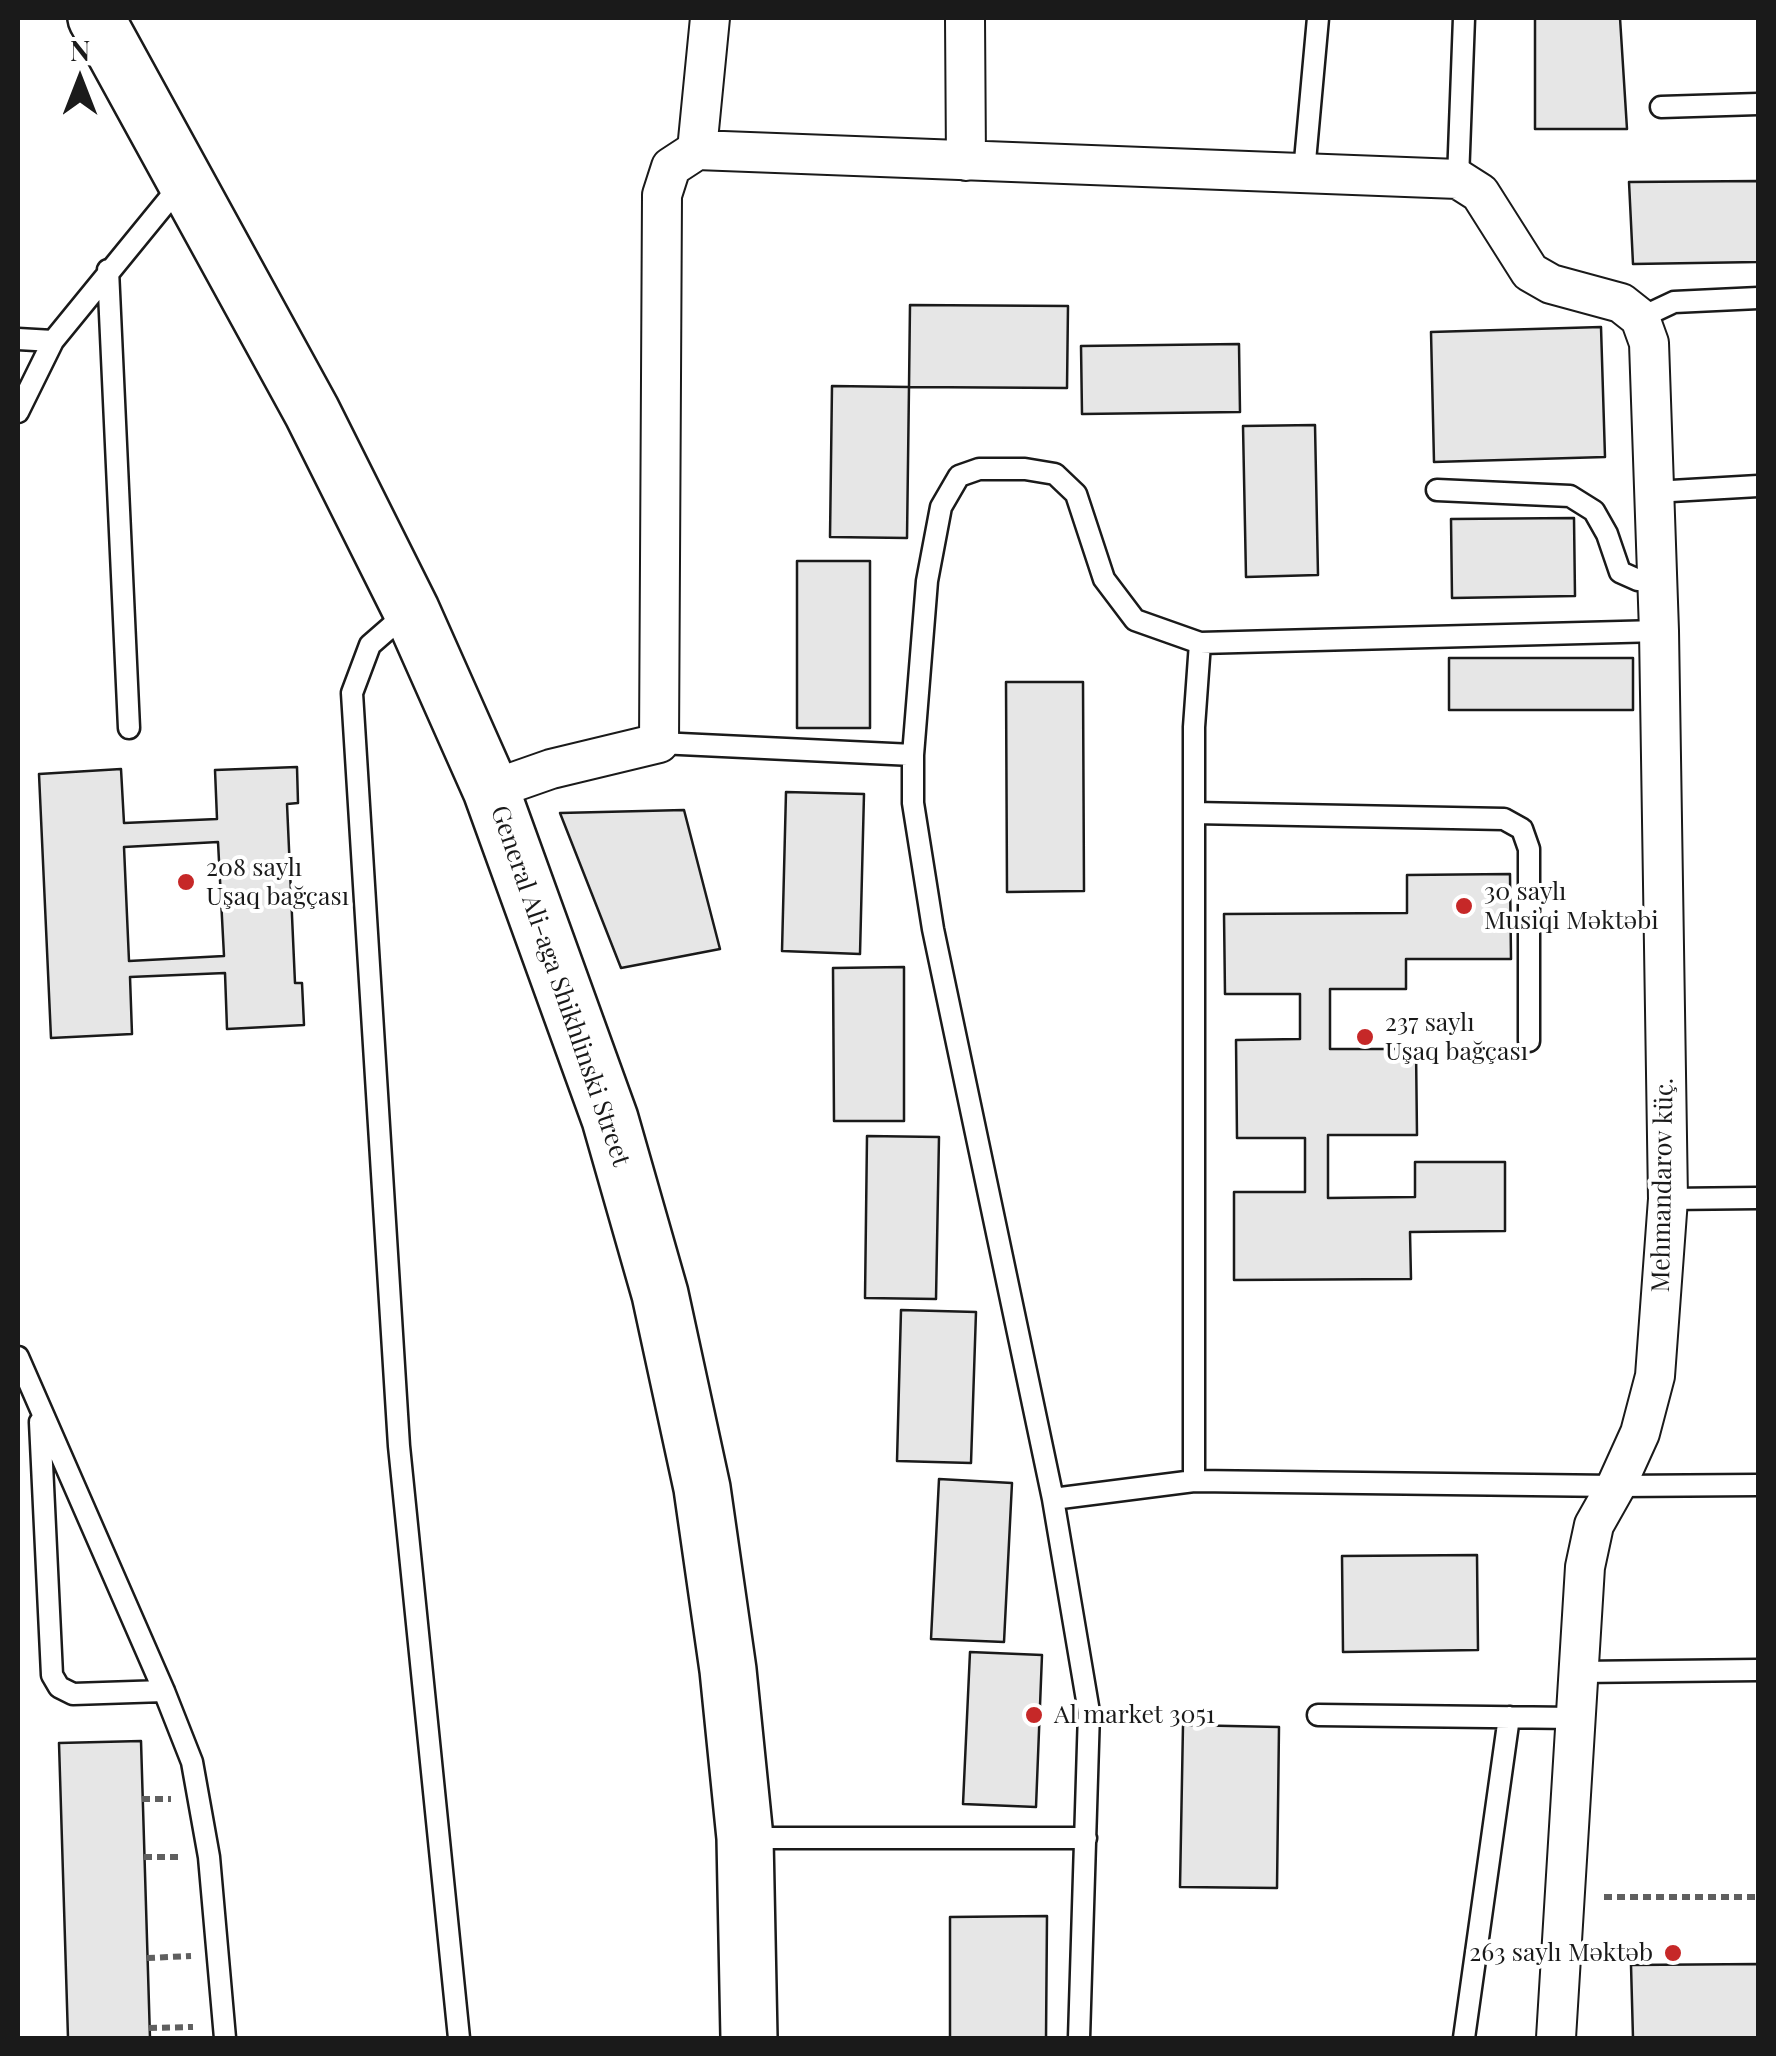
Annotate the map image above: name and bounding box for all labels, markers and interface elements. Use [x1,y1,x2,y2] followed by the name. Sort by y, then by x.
[30,30,130,130] north arrow
[70,31,90,68] text: N
[484,802,636,1170] street label: General Ali-aga Shikhlinski Street
[206,853,349,912] place label: 208 saylı Uşaq bağçası
[175,871,197,893] marker: 208 saylı Uşaq bağçası
[1484,877,1659,936] place label: 30 saylı Musiqi Məktəbi
[1453,895,1475,917] marker: 30 saylı Musiqi Məktəbi
[1385,1008,1528,1067] place label: 237 saylı Uşaq bağçası
[1354,1026,1376,1048] marker: 237 saylı Uşaq bağçası
[1646,1077,1680,1293] street label: Mehmandarov küç.
[1054,1700,1215,1730] place label: Al market 3051
[1023,1704,1045,1726] marker: Al market 3051
[1469,1938,1653,1968] place label: 263 saylı Məktəb
[1662,1942,1684,1964] marker: 263 saylı Məktəb

